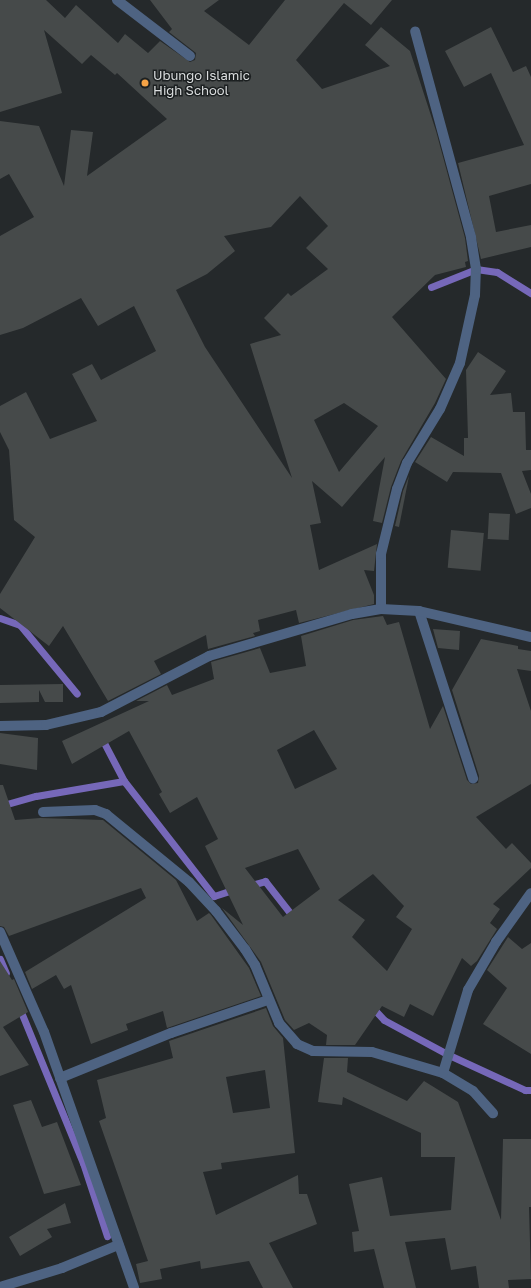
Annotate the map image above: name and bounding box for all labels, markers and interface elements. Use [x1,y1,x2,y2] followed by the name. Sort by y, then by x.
[153,68,250,99] place label: Ubungo Islamic High School
[140,78,150,88] marker: Ubungo Islamic High School

